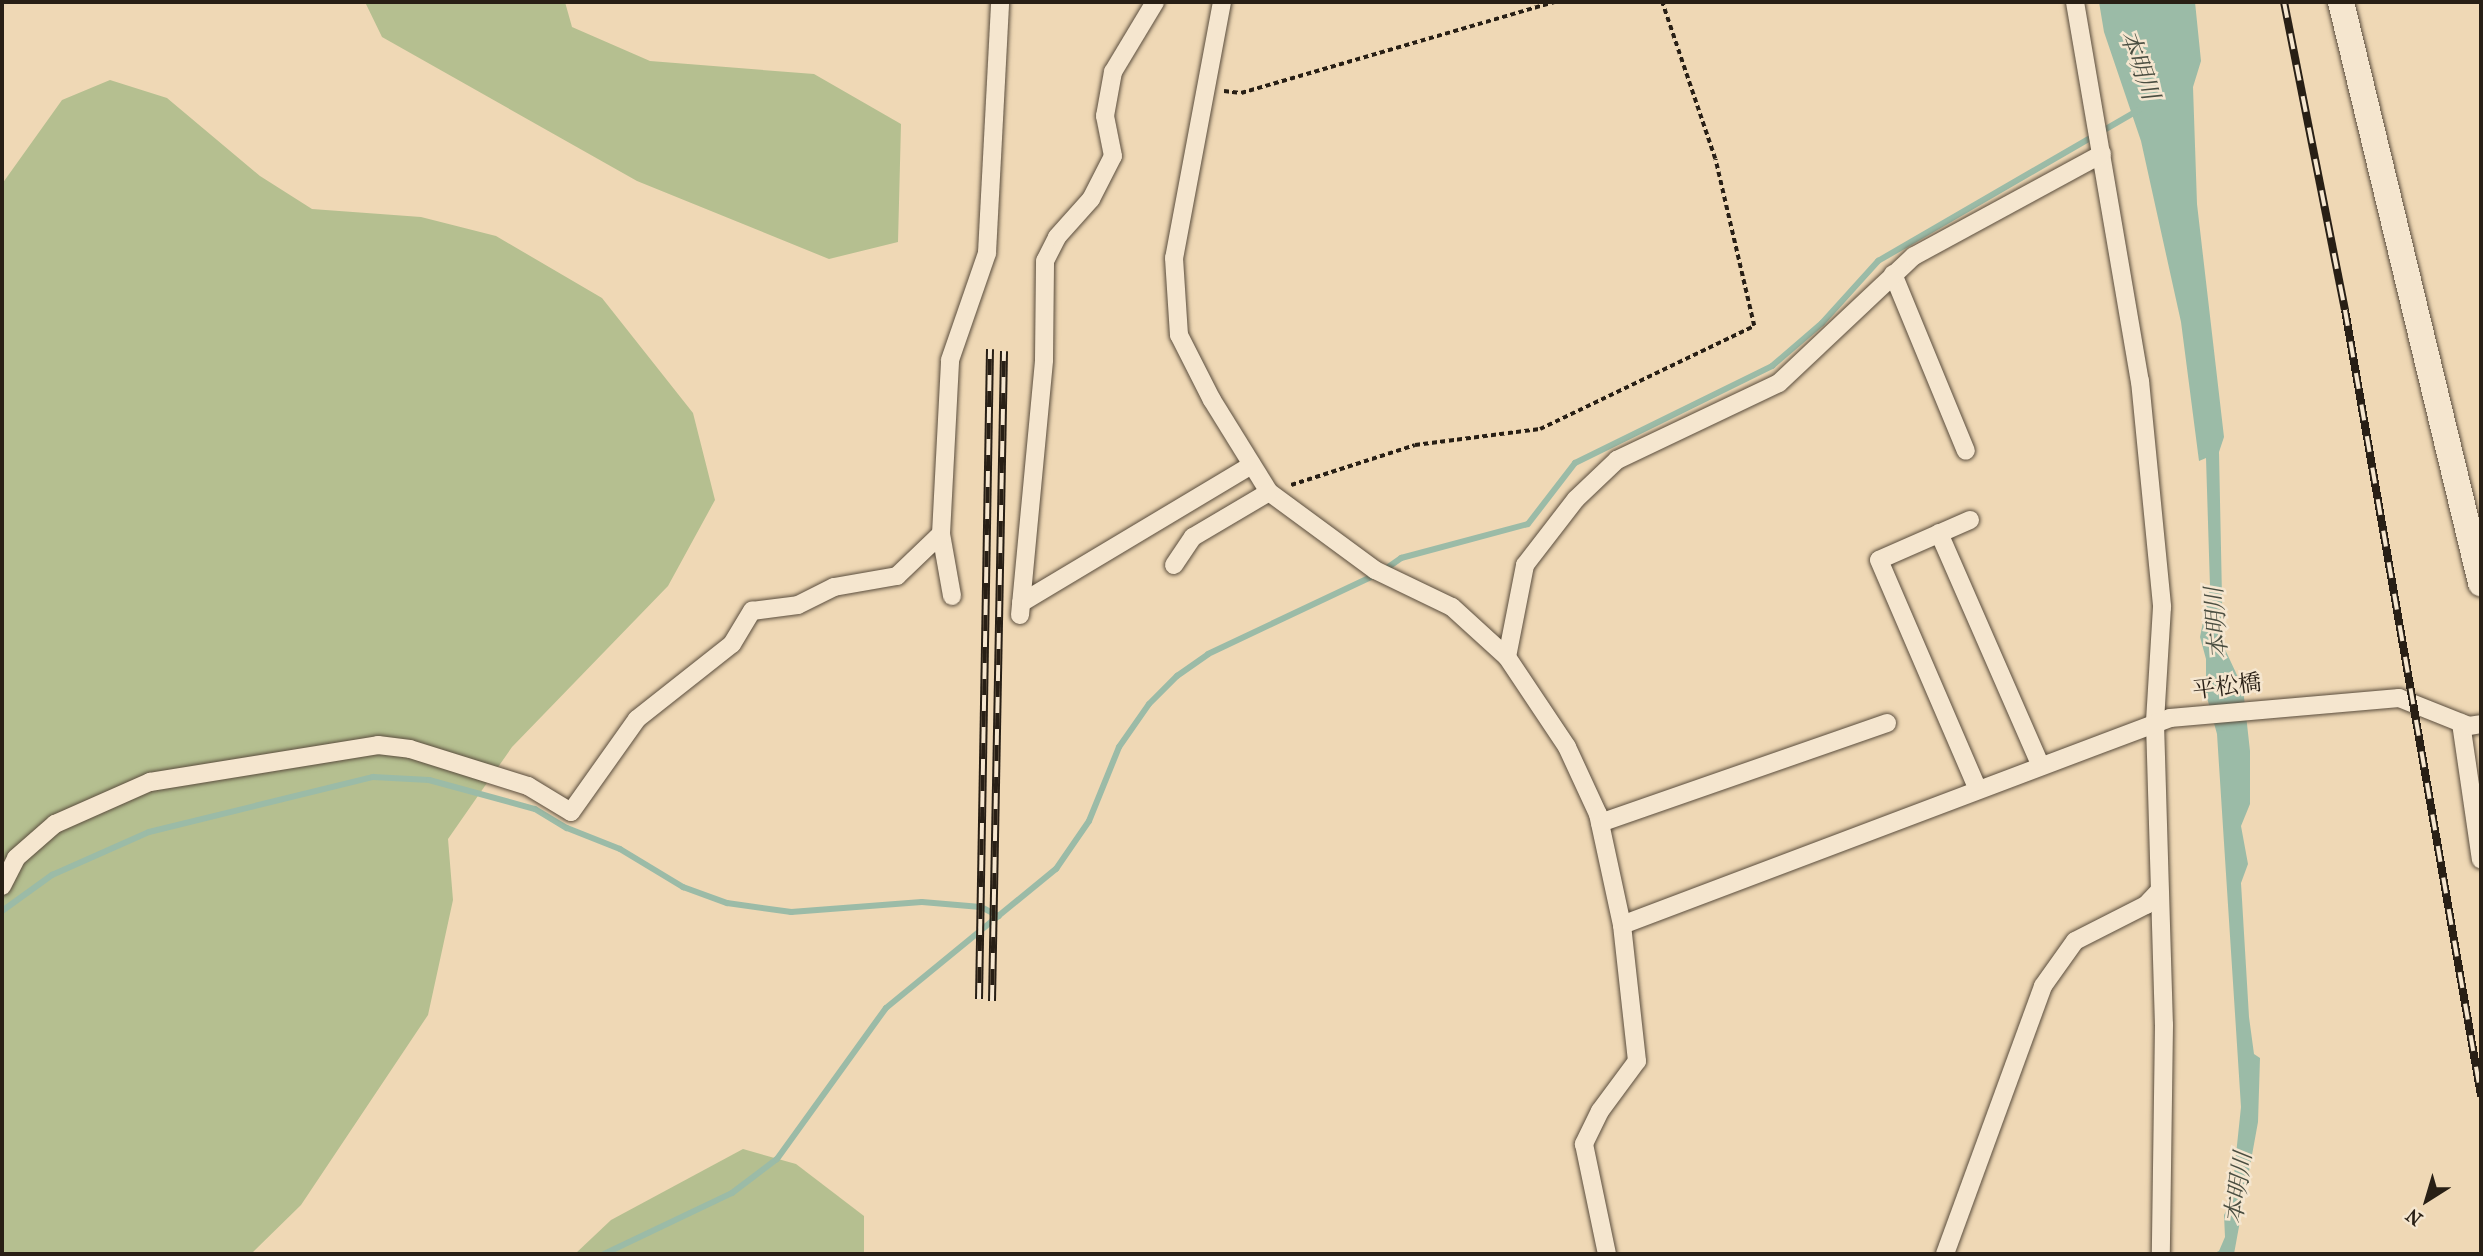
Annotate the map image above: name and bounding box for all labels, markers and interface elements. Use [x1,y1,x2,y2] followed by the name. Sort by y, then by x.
[2113,26,2165,104] water label: 本明川
[2200,586,2234,660] water label: 本明川
[2191,669,2263,705] street label: 平松橋
[2220,1150,2258,1226] water label: 本明川
[2392,1165,2462,1235] north arrow
[2402,1204,2427,1230] text: N

